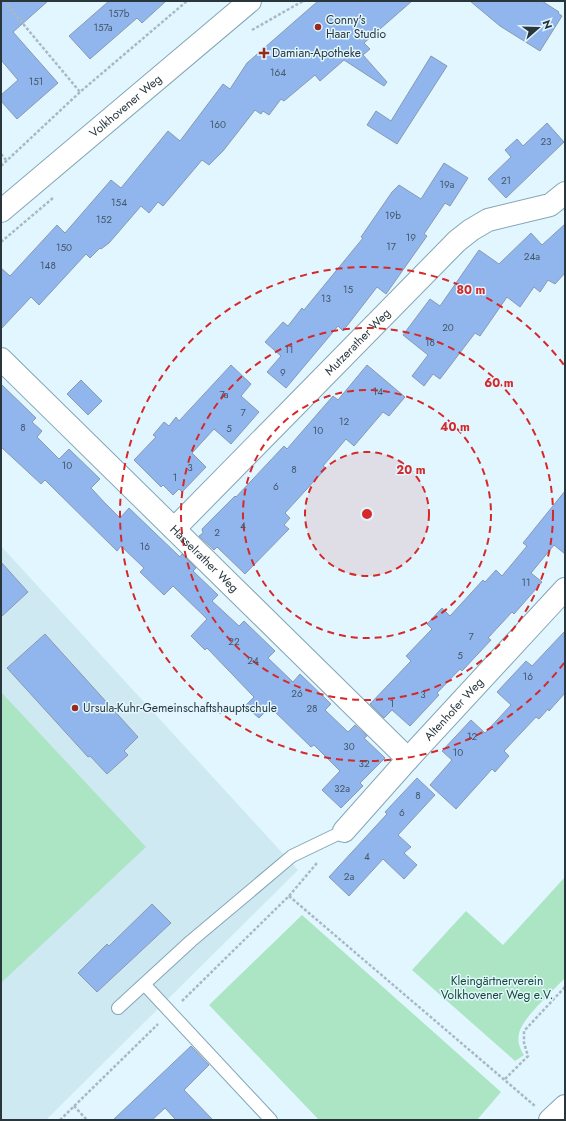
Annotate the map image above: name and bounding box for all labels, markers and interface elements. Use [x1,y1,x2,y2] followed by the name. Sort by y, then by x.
[108,6,130,21] house number: 157b
[518,8,558,48] north arrow
[326,11,387,43] place label: Conny's Haar Studio
[538,18,556,31] text: N
[93,20,113,35] house number: 157a
[313,22,323,32] marker: Conny's Haar Studio
[272,44,361,62] place label: Damian-Apotheke
[259,48,269,58] marker: Damian-Apotheke
[270,65,286,80] house number: 164
[85,70,166,142] street label: Volkhovener Weg
[29,74,43,89] house number: 151
[210,117,226,132] house number: 160
[540,134,552,149] house number: 23
[501,173,511,188] house number: 21
[440,177,455,192] house number: 19a
[111,195,127,210] house number: 154
[385,208,401,223] house number: 19b
[96,212,112,227] house number: 152
[406,230,416,245] house number: 19
[386,239,397,254] house number: 17
[56,240,72,255] house number: 150
[524,249,540,264] house number: 24a
[40,258,56,273] house number: 148
[457,281,486,299] text: 80 m
[343,282,353,297] house number: 15
[321,291,332,306] house number: 13
[321,305,395,380] street label: Mutzerather Weg
[442,320,454,335] house number: 20
[425,335,435,350] house number: 18
[285,342,294,357] house number: 11
[280,365,286,380] house number: 9
[484,374,514,392] text: 60 m
[373,384,383,399] house number: 14
[219,387,229,402] house number: 7a
[240,405,246,420] house number: 7
[339,414,349,429] house number: 12
[440,418,470,436] text: 40 m
[20,420,26,435] house number: 8
[226,421,232,436] house number: 5
[313,423,323,438] house number: 10
[62,458,72,473] house number: 10
[187,460,193,475] house number: 3
[396,461,426,479] text: 20 m
[291,462,297,477] house number: 8
[173,470,177,485] house number: 1
[273,479,279,494] house number: 6
[360,507,374,521] centre of rings
[240,518,246,533] house number: 4
[166,521,243,597] street label: Hasselrather Weg
[214,525,220,540] house number: 2
[140,539,150,554] house number: 16
[522,575,531,590] house number: 11
[468,629,474,644] house number: 7
[228,634,240,649] house number: 22
[457,648,463,663] house number: 5
[247,653,259,668] house number: 24
[523,669,533,684] house number: 16
[420,674,488,745] street label: Altenhofer Weg
[291,686,303,701] house number: 26
[420,687,426,702] house number: 3
[390,696,394,711] house number: 1
[83,699,277,717] place label: Ursula-Kuhr-Gemeinschaftshauptschule
[306,701,318,716] house number: 28
[70,703,80,713] marker: Ursula-Kuhr-Gemeinschaftshauptschule
[467,729,477,744] house number: 12
[343,739,355,754] house number: 30
[453,745,463,760] house number: 10
[358,756,370,771] house number: 32
[334,781,350,796] house number: 32a
[415,788,421,803] house number: 8
[399,805,405,820] house number: 6
[364,849,370,864] house number: 4
[344,869,354,884] house number: 2a
[441,972,553,1004] park label: Kleingärtnerverein Volkhovener Weg e.V.

